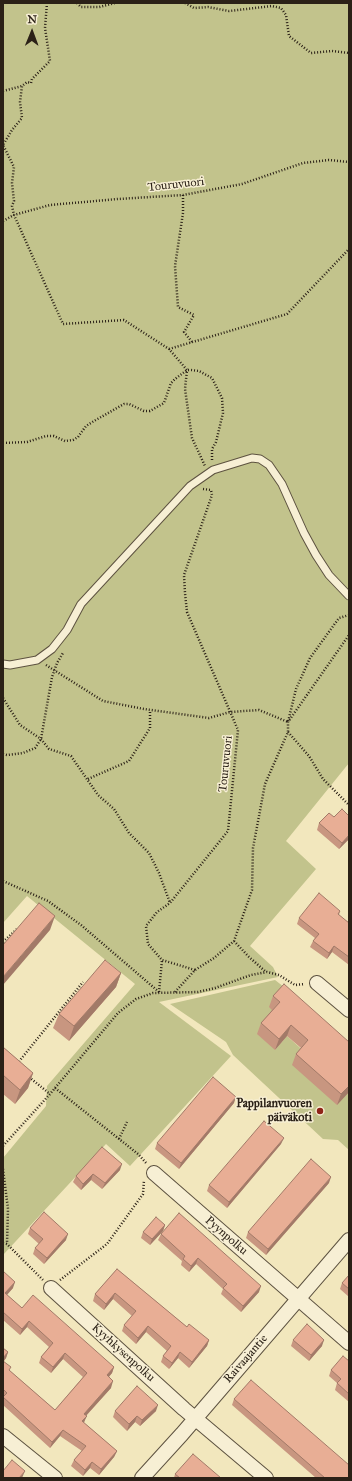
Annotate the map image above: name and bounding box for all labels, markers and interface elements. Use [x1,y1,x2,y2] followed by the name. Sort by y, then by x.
[12,12,52,52] north arrow
[27,13,37,26] text: N
[147,175,205,195] street label: Touruvuori
[216,735,236,793] street label: Touruvuori
[236,1097,312,1125] place label: Pappilanvuoren päiväkoti
[315,1106,325,1116] marker: Pappilanvuoren päiväkoti
[202,1214,250,1258] street label: Pyynpolku
[88,1321,158,1385] street label: Kyyhkysenpolku
[221,1332,271,1386] street label: Raivaajantie

